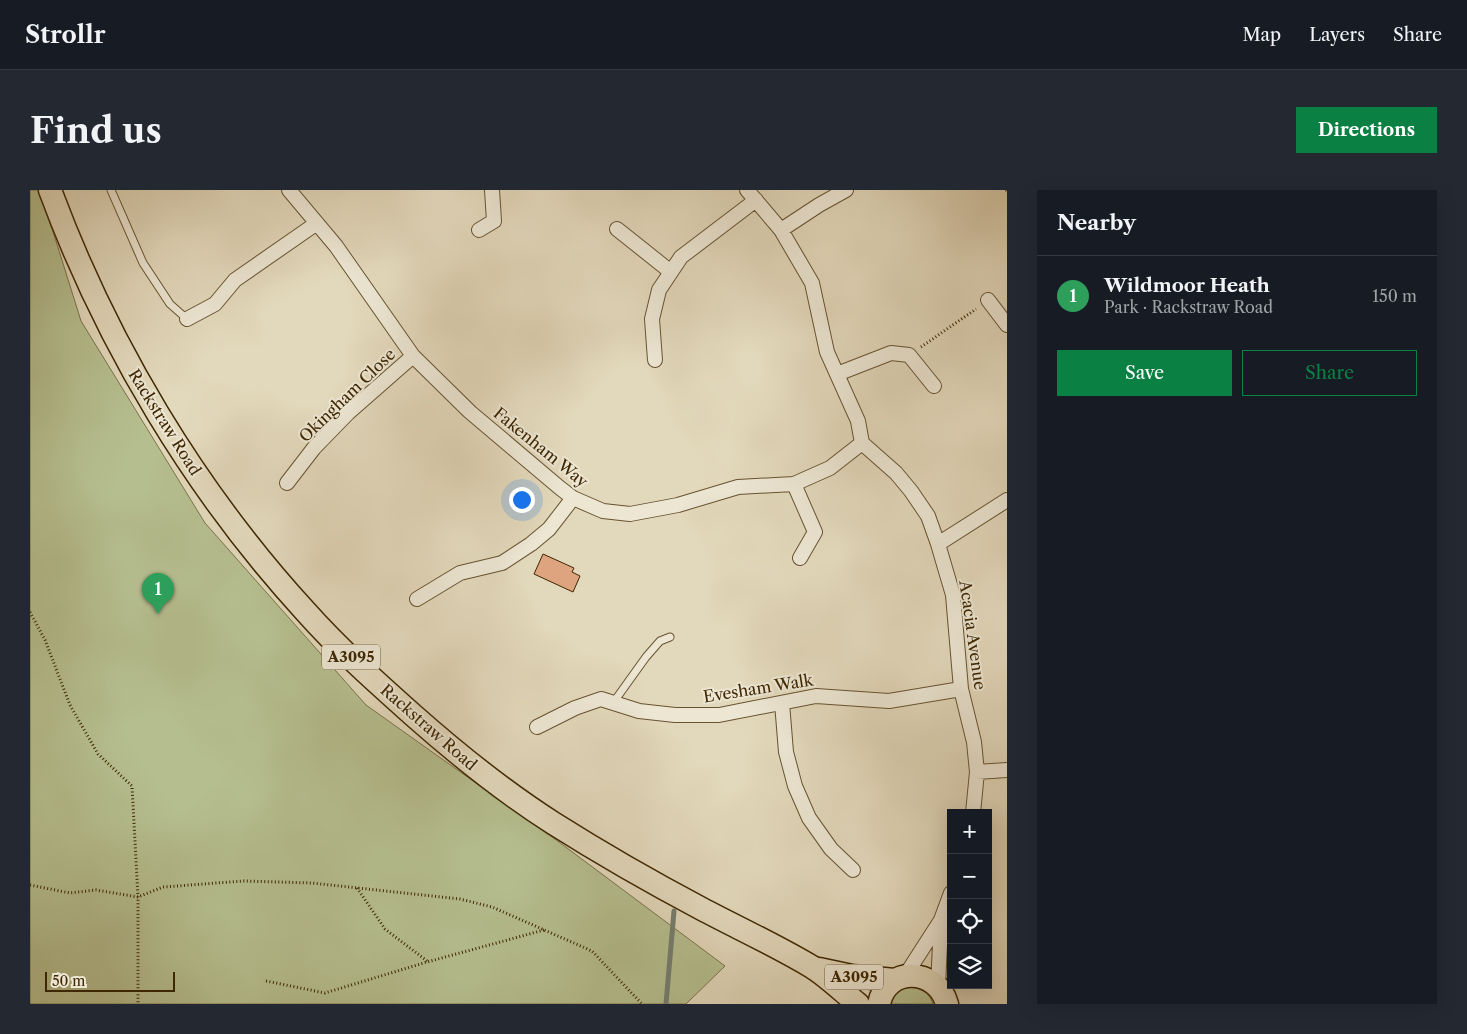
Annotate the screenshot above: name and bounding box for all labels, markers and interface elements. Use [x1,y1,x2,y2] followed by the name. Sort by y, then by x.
[25,20,105,49] text: Strollr
[1243,24,1281,46] text: Map
[1309,24,1365,46] text: Layers
[1393,24,1442,46] text: Share
[1296,107,1437,153] button: Directions
[30,109,162,152] text: Find us
[1057,210,1136,235] text: Nearby
[1104,274,1270,297] text: Wildmoor Heath
[1069,286,1077,306] text: 1
[1372,286,1417,306] text: 150 m
[1104,297,1273,317] text: Park · Rackstraw Road
[295,344,399,446] street label: Okingham Close
[1057,350,1232,396] button: Save
[1242,350,1417,396] button: Share
[124,365,206,479] street label: Rackstraw Road
[490,403,593,492] street label: Fakenham Way
[509,487,535,513] your location
[142,573,174,614] pin: 1
[955,578,991,691] street label: Acacia Avenue
[322,644,380,670] road number: A3095
[702,669,815,707] street label: Evesham Walk
[377,680,482,775] street label: Rackstraw Road
[947,809,992,989] map controls
[947,809,992,854] button: +
[947,854,992,899] button: −
[947,899,992,944] button: locate
[947,944,992,989] button: layers
[825,964,883,990] road number: A3095
[45,969,175,992] scale bar
[52,972,85,990] text: 50 m

